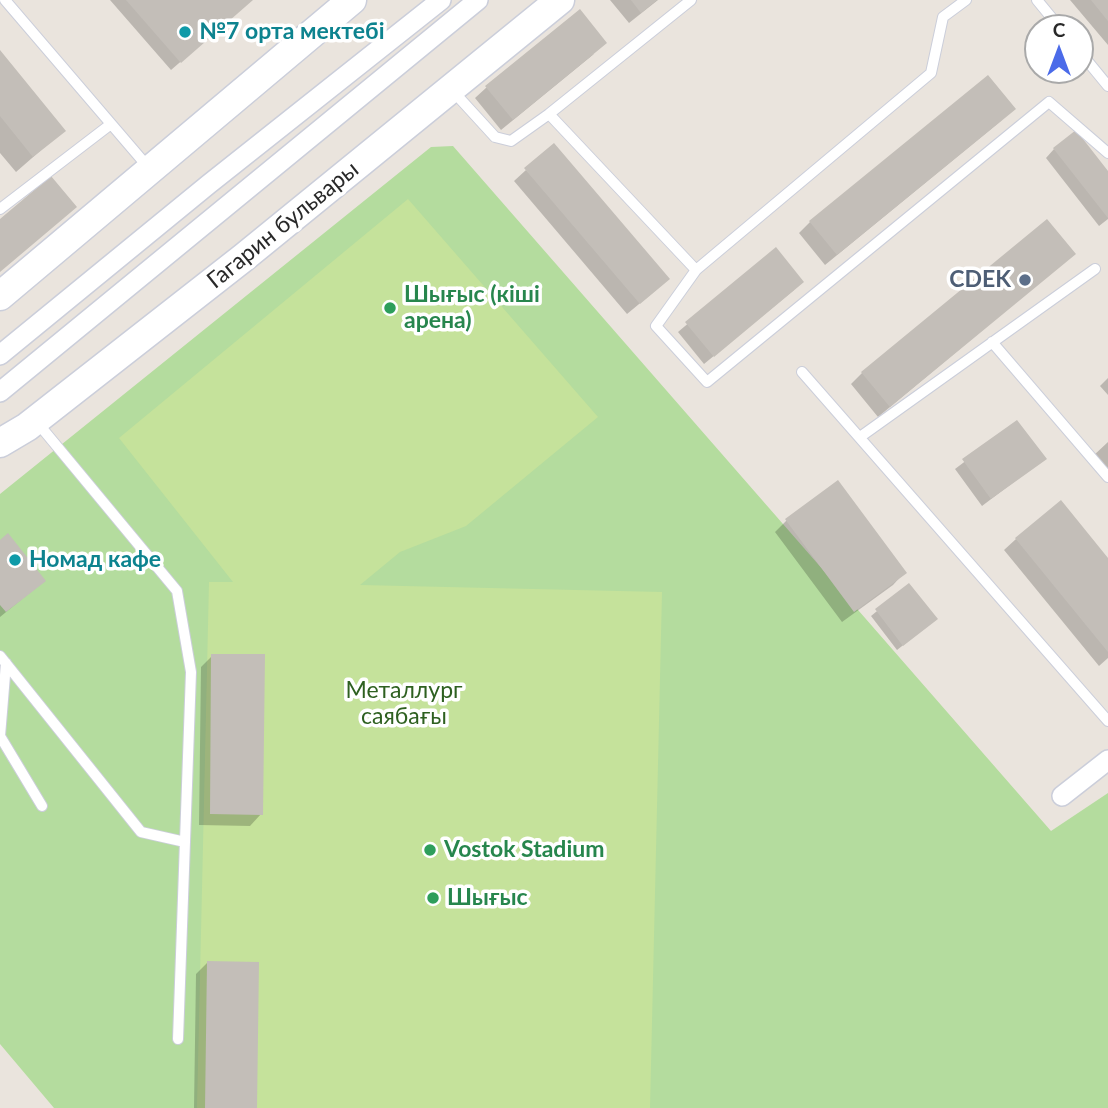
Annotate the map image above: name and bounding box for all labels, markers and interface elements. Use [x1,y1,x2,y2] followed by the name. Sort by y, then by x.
[1024,14,1094,84] north arrow
[199,18,384,46] place label: №7 орта мектебі
[1053,18,1065,41] text: С
[177,24,193,40] marker: №7 орта мектебі
[202,156,364,294] street label: Гагарин бульвары
[949,266,1011,294] place label: CDEK
[1017,272,1033,288] marker: CDEK
[404,281,540,335] place label: Шығыс (кіші арена)
[382,300,398,316] marker: Шығыс (кіші арена)
[29,546,161,574] place label: Номад кафе
[7,552,23,568] marker: Номад кафе
[345,677,463,731] park label: Металлург саябағы
[444,836,604,864] place label: Vostok Stadium
[422,842,438,858] marker: Vostok Stadium
[447,884,528,912] place label: Шығыс
[425,890,441,906] marker: Шығыс

